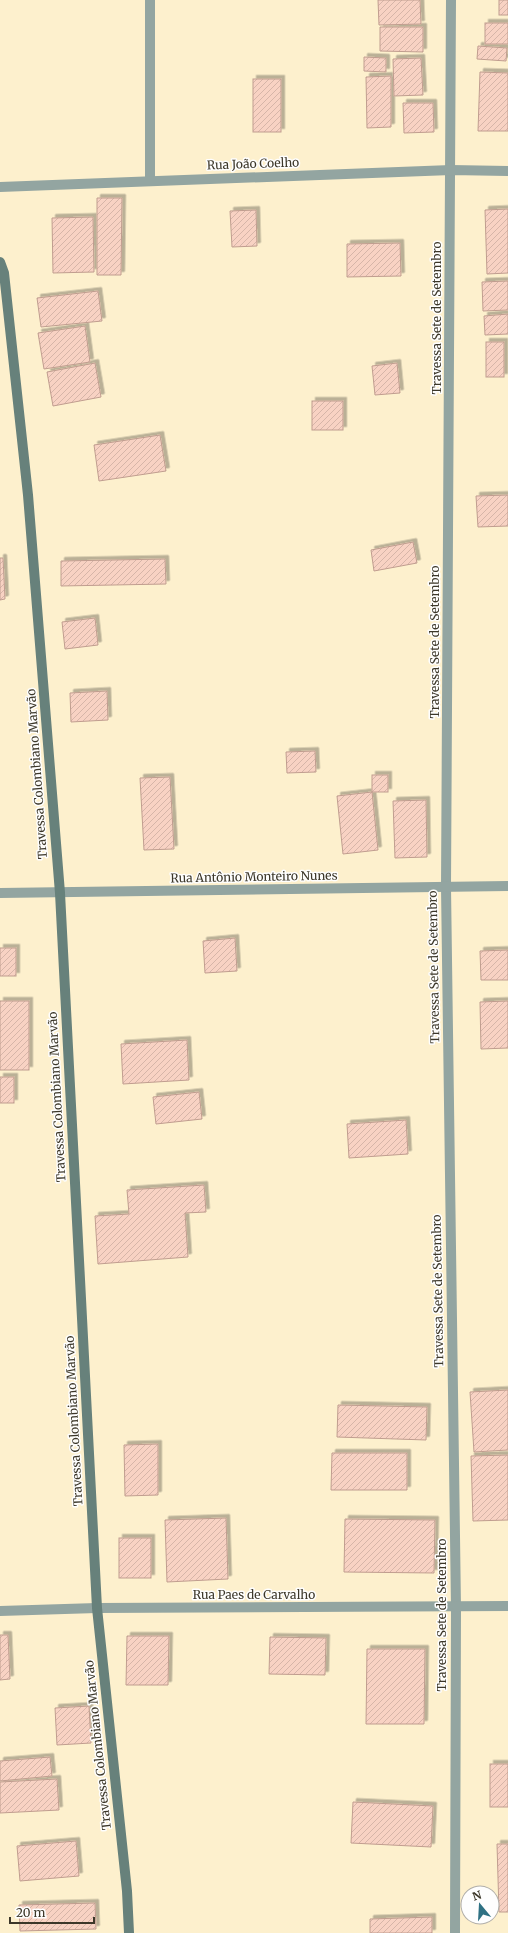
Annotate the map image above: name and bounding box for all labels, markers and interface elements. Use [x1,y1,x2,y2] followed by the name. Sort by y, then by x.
[207,154,299,173] street label: Rua João Coelho
[429,241,444,395] street label: Travessa Sete de Setembro
[427,565,442,719] street label: Travessa Sete de Setembro
[23,688,50,860] street label: Travessa Colombiano Marvão
[170,868,338,885] street label: Rua Antônio Monteiro Nunes
[425,890,442,1044] street label: Travessa Sete de Setembro
[45,1011,68,1183] street label: Travessa Colombiano Marvão
[429,1214,446,1368] street label: Travessa Sete de Setembro
[62,1335,85,1507] street label: Travessa Colombiano Marvão
[434,1538,449,1692] street label: Travessa Sete de Setembro
[193,1587,315,1602] street label: Rua Paes de Carvalho
[81,1659,114,1831] street label: Travessa Colombiano Marvão
[460,1885,500,1925] north arrow
[471,1887,483,1903] text: N
[10,1899,94,1925] scale bar
[16,1905,45,1920] text: 20 m

